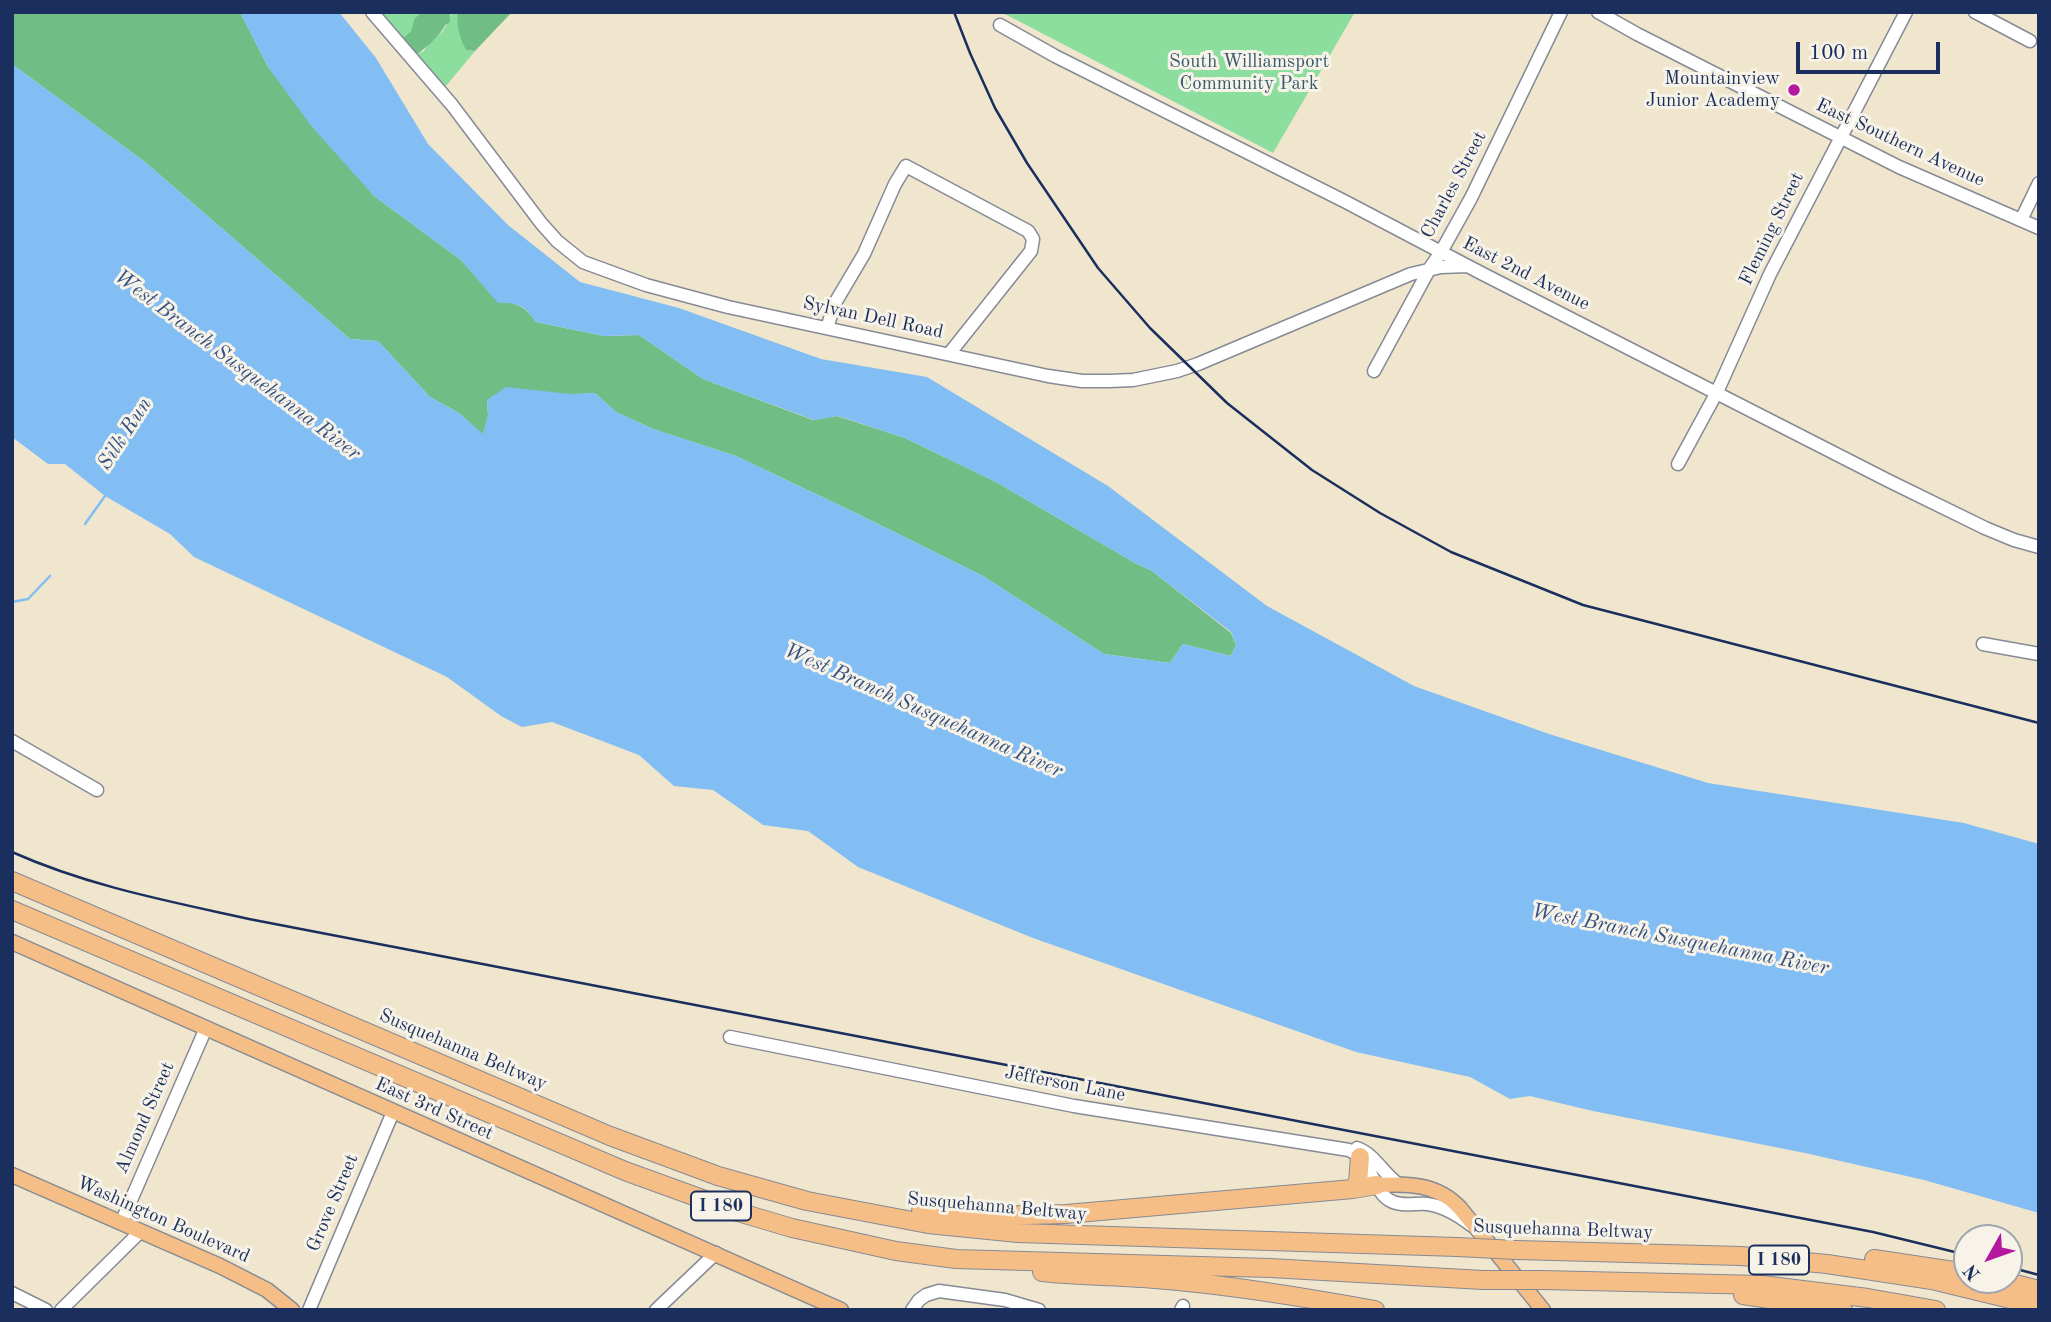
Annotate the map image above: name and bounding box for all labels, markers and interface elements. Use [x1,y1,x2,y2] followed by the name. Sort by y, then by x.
[1799,28,1942,72] scale bar
[1809,43,1868,64] text: 100 m
[1169,51,1329,95] park label: South Williamsport Community Park
[1646,68,1780,112] place label: Mountainview Junior Academy
[1786,82,1802,98] marker: Mountainview Junior Academy
[1812,94,1988,192] street label: East Southern Avenue
[1416,128,1492,242] street label: Charles Street
[1735,169,1809,289] street label: Fleming Street
[1459,232,1593,316] street label: East 2nd Avenue
[109,264,365,466] water label: West Branch Susquehanna River
[801,292,945,344] street label: Sylvan Dell Road
[92,393,158,475] water label: Silk Run
[780,638,1066,784] water label: West Branch Susquehanna River
[1529,899,1831,981] water label: West Branch Susquehanna River
[375,1004,551,1096] street label: Susquehanna Beltway
[110,1059,180,1177] street label: Almond Street
[1003,1061,1127,1107] street label: Jefferson Lane
[371,1073,497,1145] street label: East 3rd Street
[302,1151,364,1255] street label: Grove Street
[73,1172,253,1268] street label: Washington Boulevard
[906,1188,1088,1226] street label: Susquehanna Beltway
[691,1191,751,1220] road number: I 180
[1472,1215,1654,1245] street label: Susquehanna Beltway
[1953,1224,2023,1294] north arrow
[1749,1246,1809,1274] road number: I 180
[1961,1260,1985,1283] text: N

